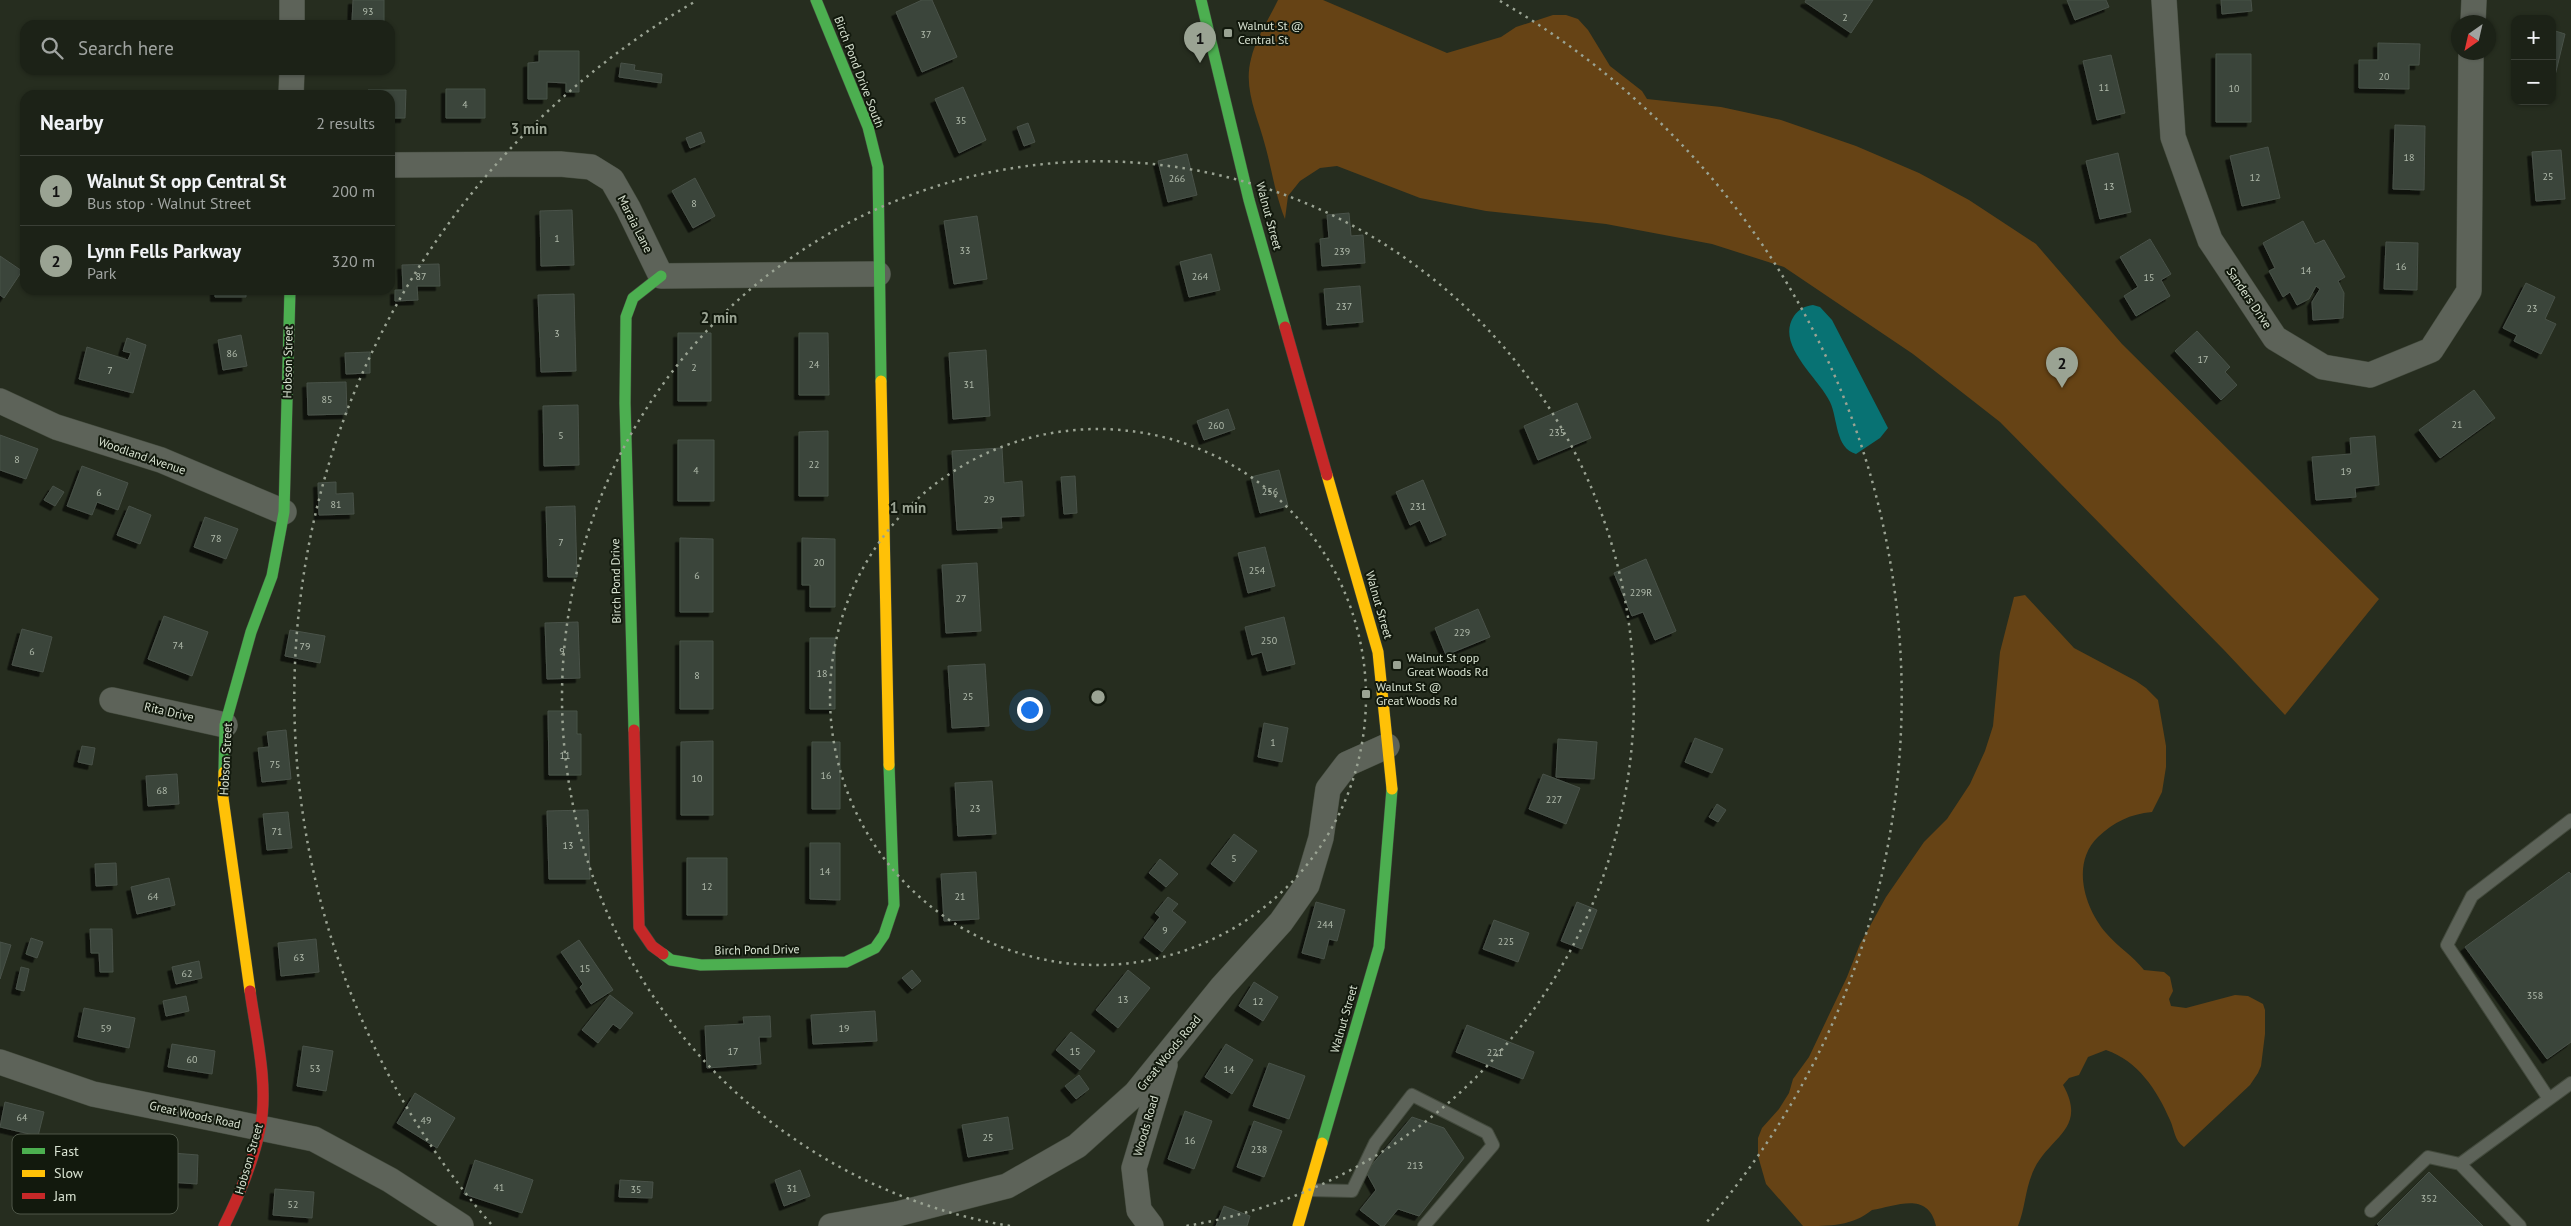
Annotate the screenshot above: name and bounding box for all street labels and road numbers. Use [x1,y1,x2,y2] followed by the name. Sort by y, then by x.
[831,14,888,130] street label: Birch Pond Drive South
[1253,180,1286,252] street label: Walnut Street
[615,193,656,255] street label: Maraia Lane
[2223,264,2275,331] street label: Sanders Drive
[279,325,296,399] street label: Hobson Street
[96,434,188,478] street label: Woodland Avenue
[607,538,624,624] street label: Birch Pond Drive
[1363,569,1396,641] street label: Walnut Street
[143,699,195,724] street label: Rita Drive
[216,722,235,796] street label: Hobson Street
[714,941,800,958] street label: Birch Pond Drive
[1327,983,1360,1055] street label: Walnut Street
[1134,1012,1204,1094] street label: Great Woods Road
[1130,1094,1161,1158] street label: Woods Road
[148,1098,242,1132] street label: Great Woods Road
[231,1122,266,1196] street label: Hobson Street

